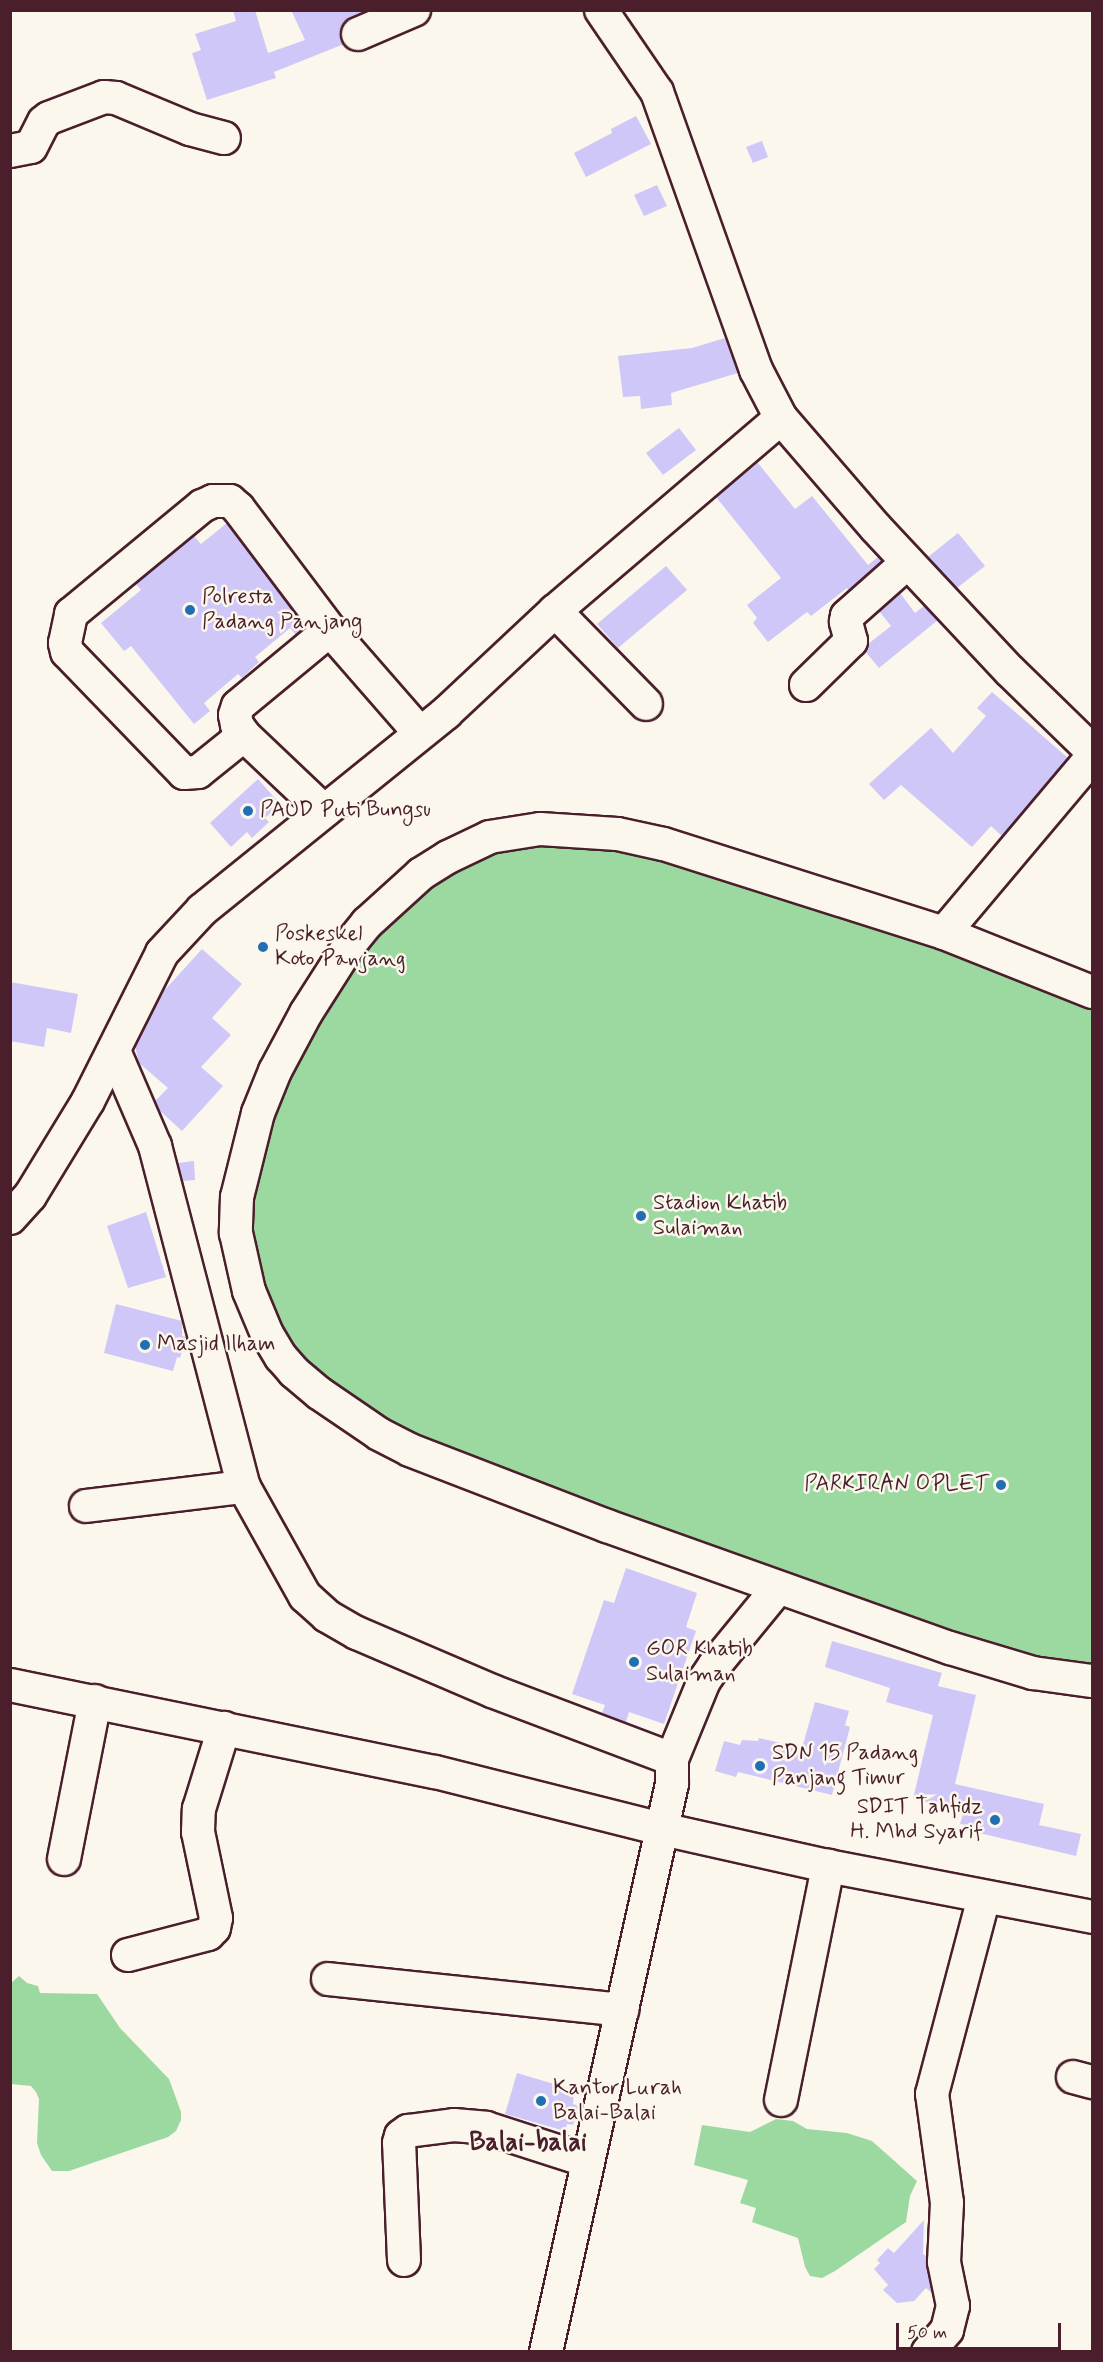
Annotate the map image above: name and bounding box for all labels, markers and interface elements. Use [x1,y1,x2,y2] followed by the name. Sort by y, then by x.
[202,584,354,636] place label: Polresta Padang Panjang
[183,603,197,617] marker: Polresta Padang Panjang
[260,798,427,824] place label: PAUD Puti Bungsu
[241,804,255,818] marker: PAUD Puti Bungsu
[275,921,395,972] place label: Poskeskel Koto Panjang
[256,940,270,954] marker: Poskeskel Koto Panjang
[653,1190,789,1242] place label: Stadion Khatib Sulaiman
[634,1209,648,1223] marker: Stadion Khatib Sulaiman
[157,1332,288,1358] place label: Masjid Ilham
[138,1338,152,1352] marker: Masjid Ilham
[808,1472,989,1498] place label: PARKIRAN OPLET
[994,1478,1008,1492] marker: PARKIRAN OPLET
[646,1636,756,1688] place label: GOR Khatib Sulaiman
[627,1655,641,1669] marker: GOR Khatib Sulaiman
[772,1740,918,1792] place label: SDN 15 Padang Panjang Timur
[753,1759,767,1773] marker: SDN 15 Padang Panjang Timur
[850,1794,983,1846] place label: SDIT Tahfidz H. Mhd Syarif
[988,1813,1002,1827] marker: SDIT Tahfidz H. Mhd Syarif
[553,2075,678,2126] place label: Kantor Lurah Balai-Balai
[534,2094,548,2108] marker: Kantor Lurah Balai-Balai
[469,2128,587,2160] district label: Balai-balai
[899,2311,1064,2349] scale bar
[907,2321,947,2345] text: 50 m

